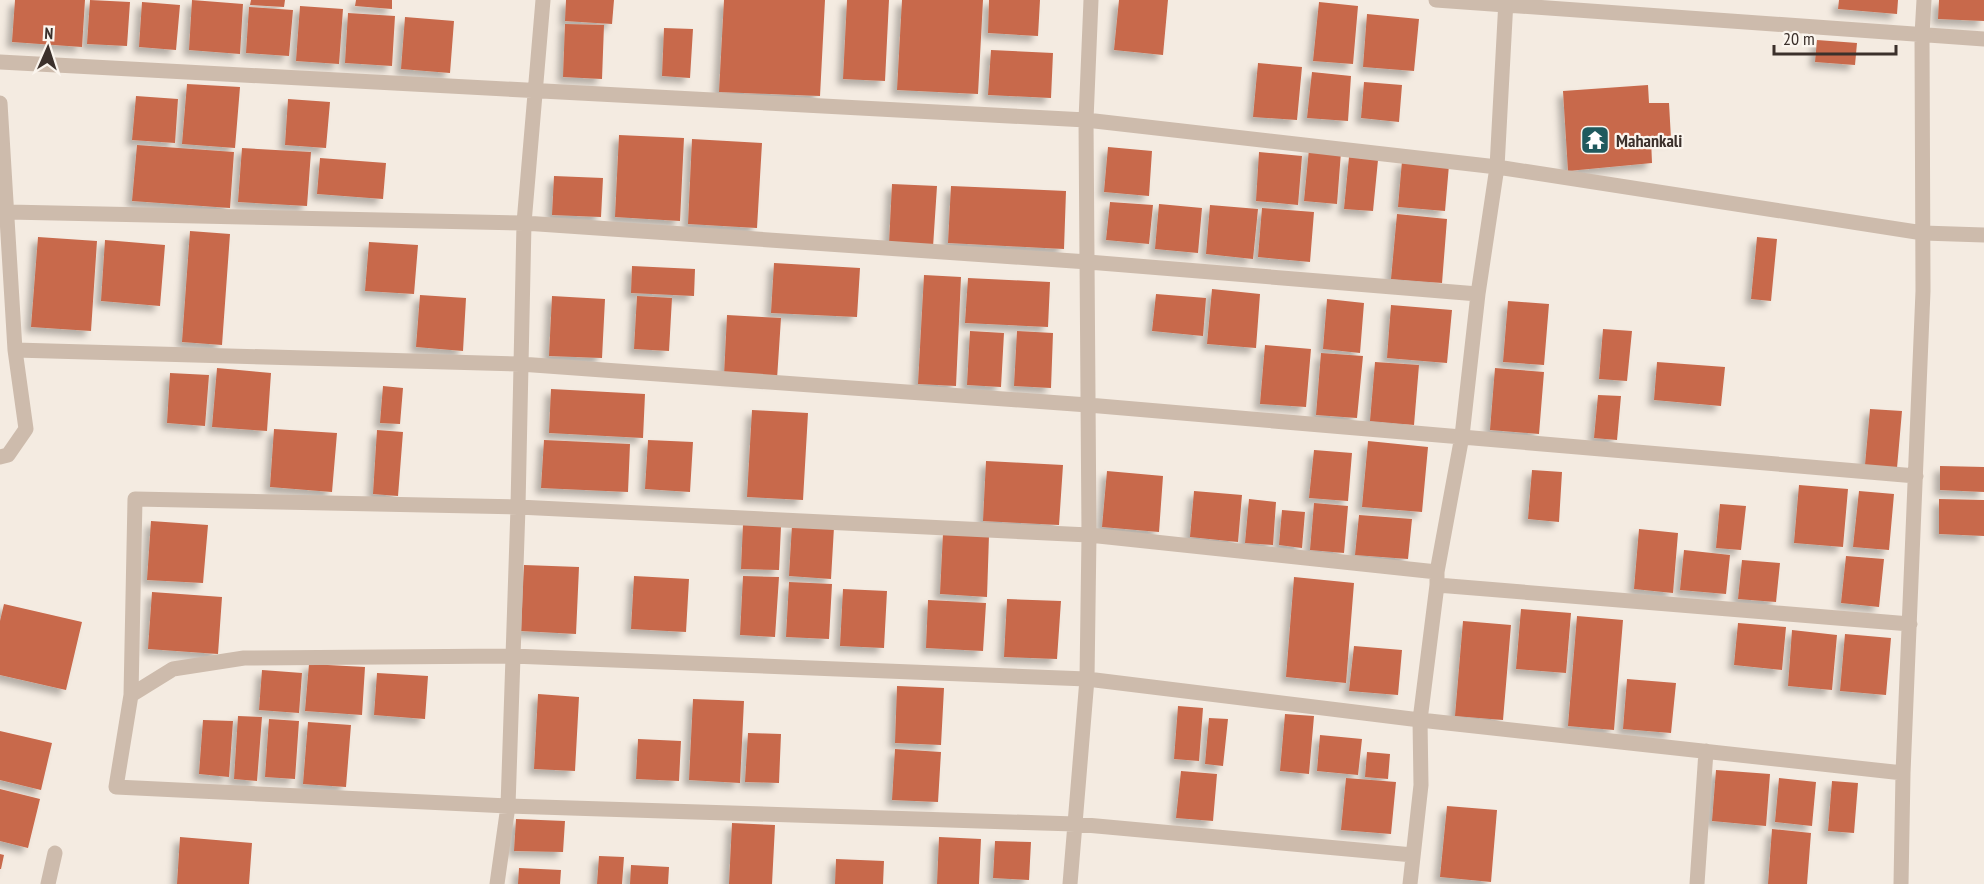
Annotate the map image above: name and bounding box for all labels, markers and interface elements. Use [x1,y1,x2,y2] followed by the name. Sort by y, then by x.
[18,18,78,78] north arrow
[1774,18,1896,56] scale bar
[44,23,54,43] text: N
[1783,27,1815,50] text: 20 m
[1579,124,1611,156] temple icon: Mahankali
[1616,129,1682,152] place label: Mahankali

